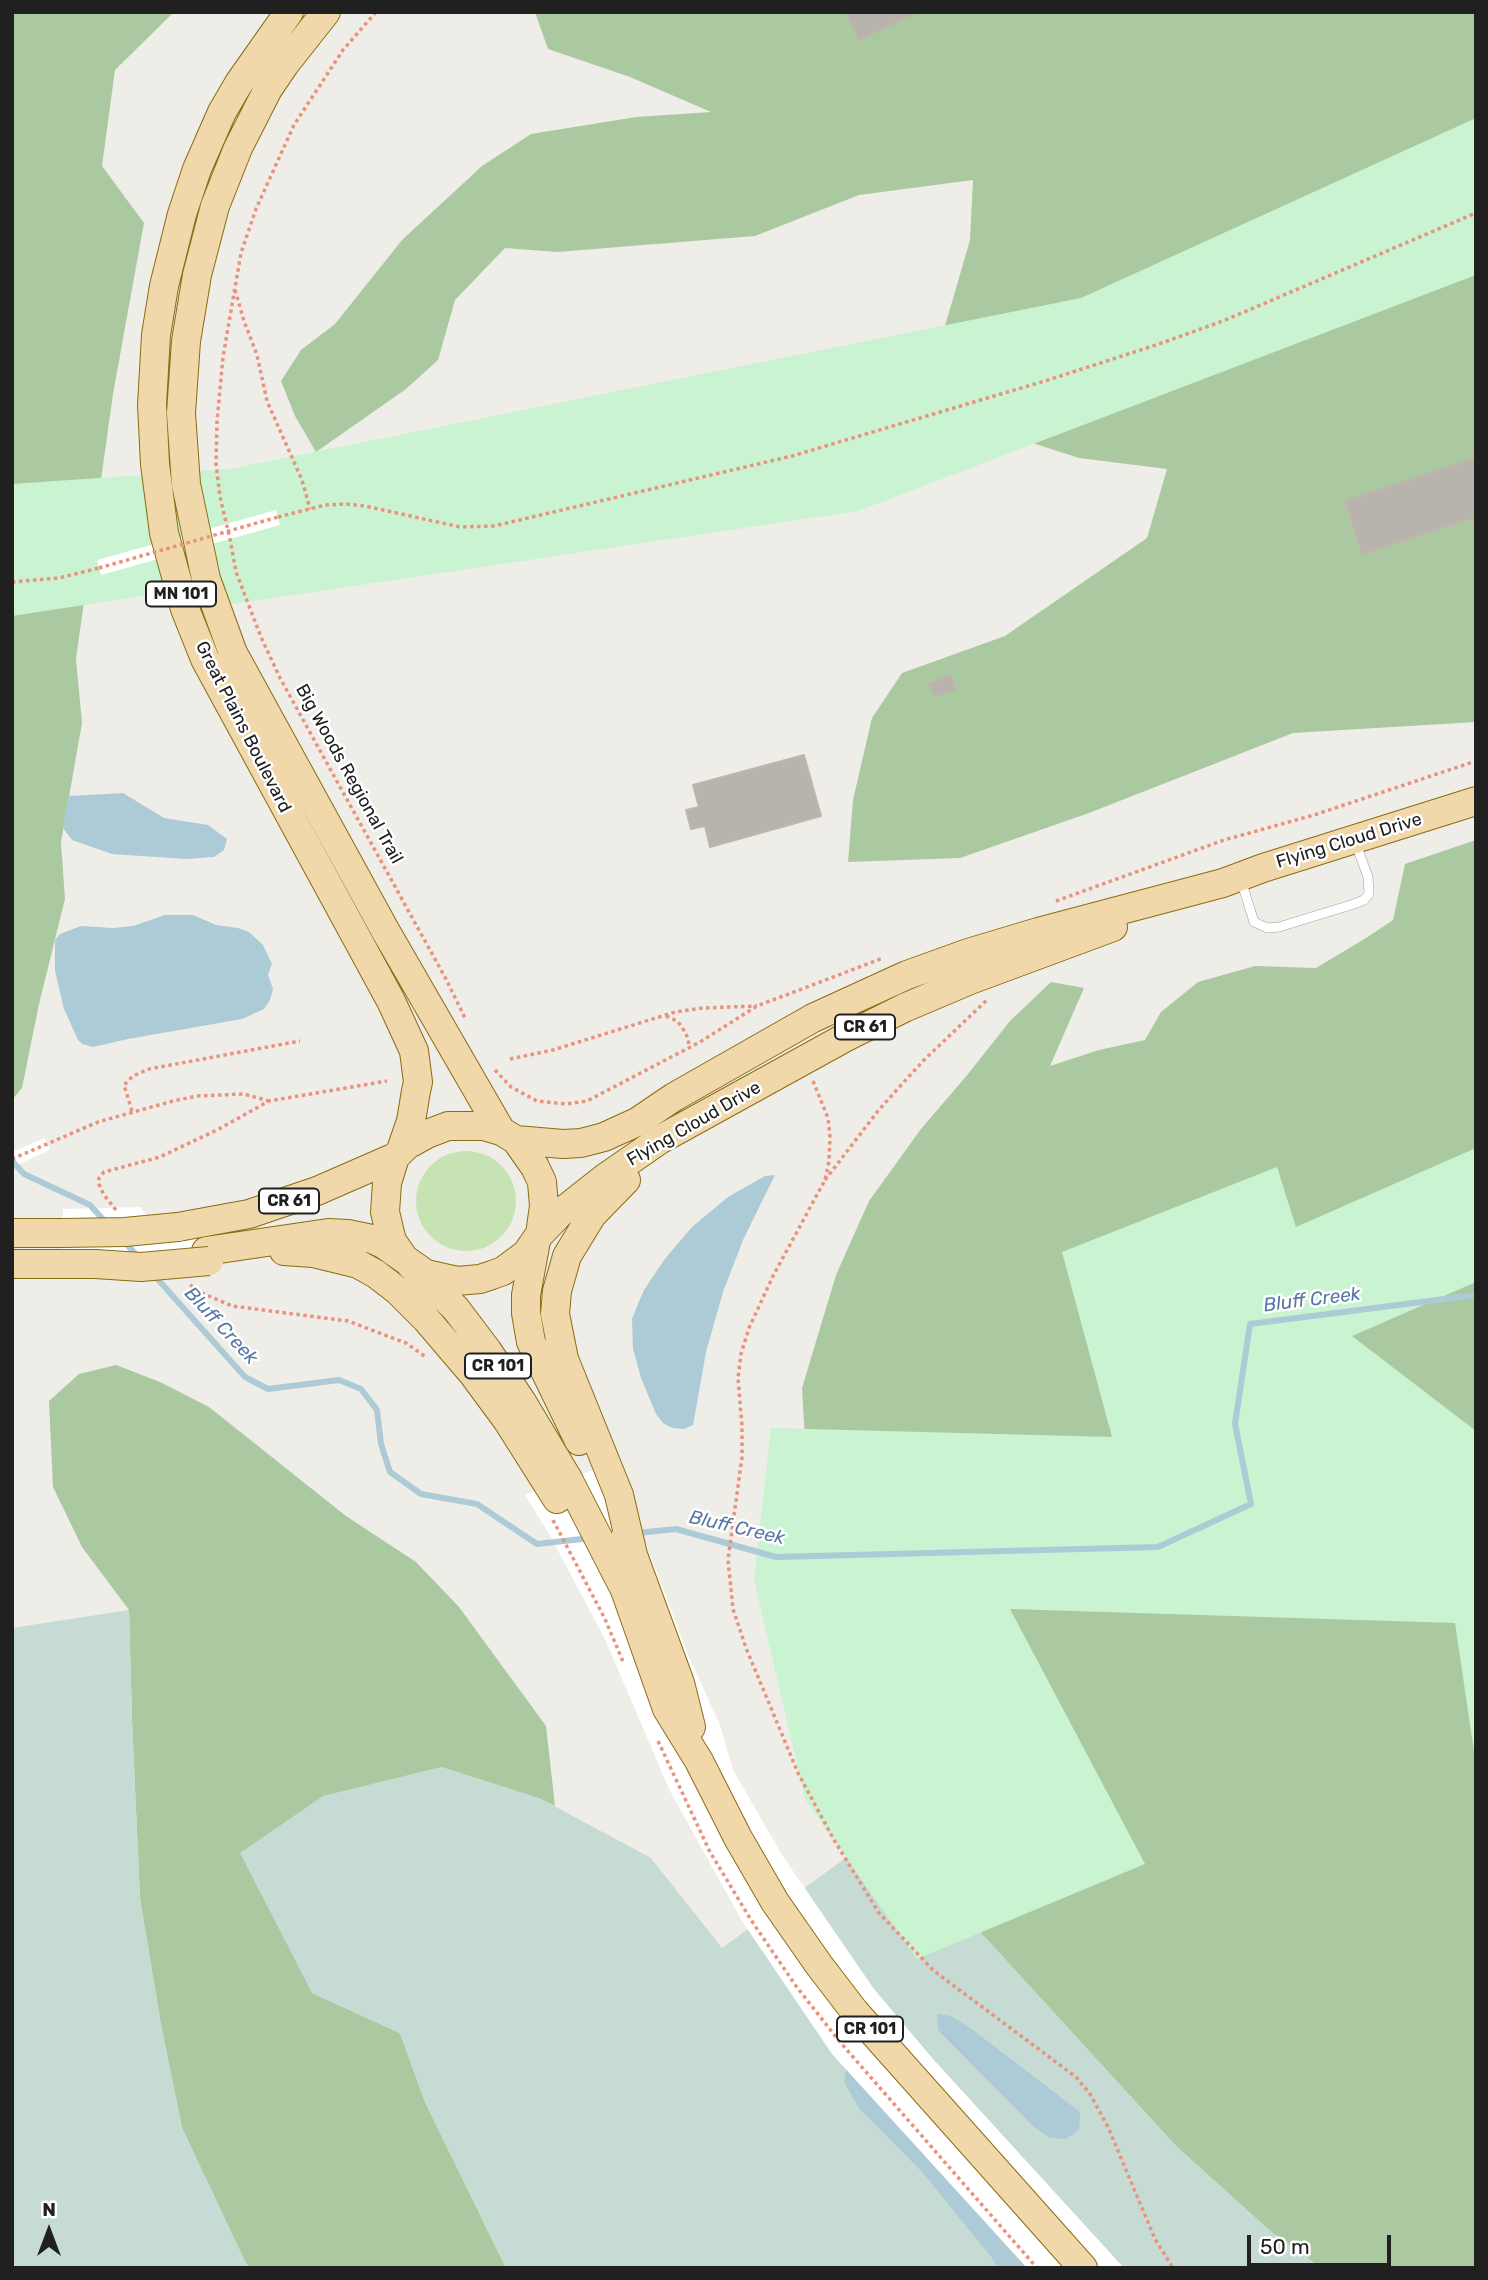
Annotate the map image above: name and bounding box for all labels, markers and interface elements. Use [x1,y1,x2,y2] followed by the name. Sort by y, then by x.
[146,582,216,607] road number: MN 101
[190,638,296,816] street label: Great Plains Boulevard
[291,681,407,867] street label: Big Woods Regional Trail
[1274,809,1424,873] street label: Flying Cloud Drive
[835,1015,895,1040] road number: CR 61
[623,1077,765,1171] street label: Flying Cloud Drive
[259,1189,319,1214] road number: CR 61
[179,1283,263,1369] water label: Bluff Creek
[1262,1283,1362,1317] water label: Bluff Creek
[465,1354,531,1378] road number: CR 101
[687,1506,787,1550] water label: Bluff Creek
[837,2016,903,2041] road number: CR 101
[14,2196,84,2266] north arrow
[42,2198,56,2221] text: N
[1250,2220,1394,2264] scale bar
[1260,2234,1310,2259] text: 50 m

